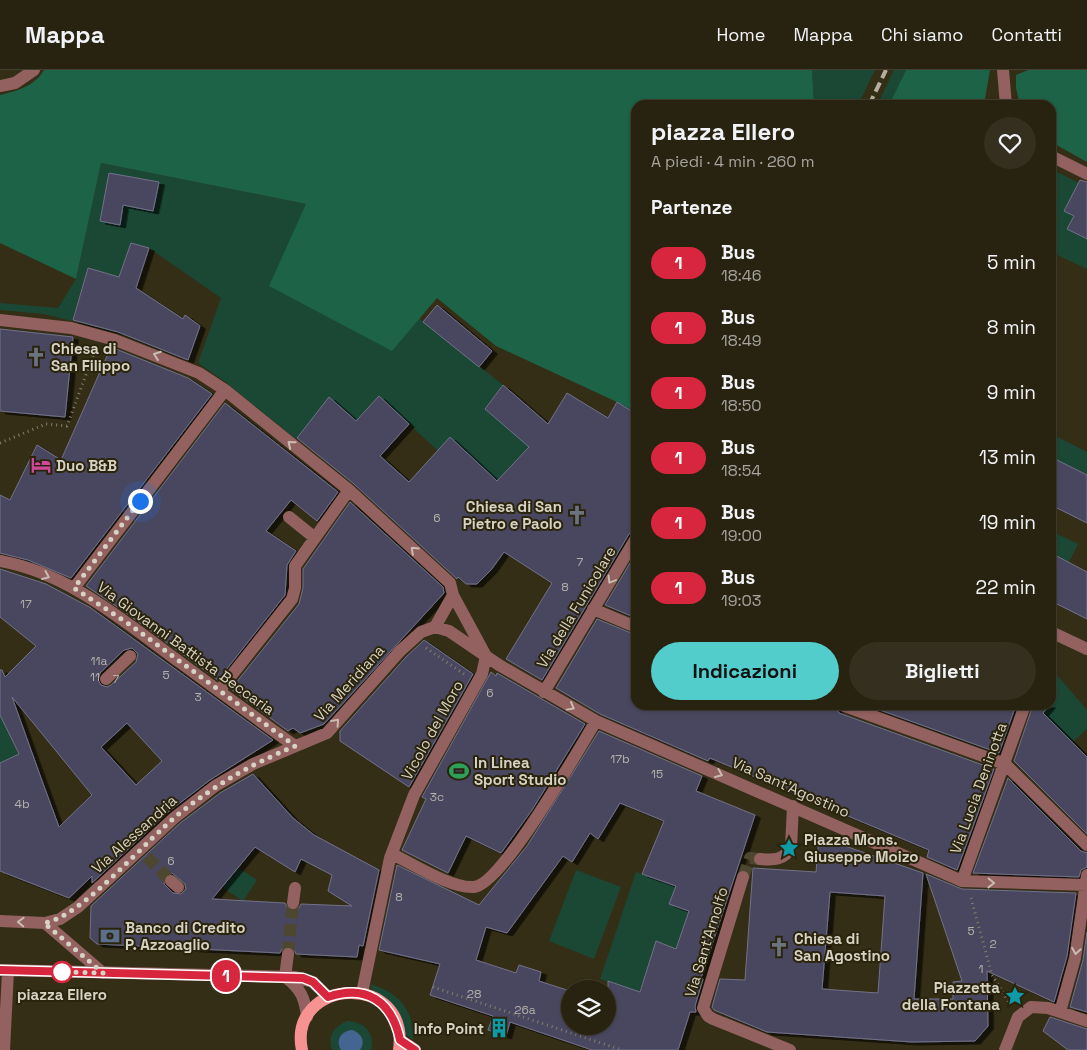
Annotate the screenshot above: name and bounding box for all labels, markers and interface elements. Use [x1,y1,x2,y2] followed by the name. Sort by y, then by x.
[25,19,105,50] text: Mappa
[716,23,766,46] text: Home
[794,23,853,46] text: Mappa
[881,23,963,46] text: Chi siamo
[991,23,1062,46] text: Contatti
[651,116,795,147] text: piazza Ellero
[984,117,1036,169] button: heart
[651,151,815,172] text: A piedi · 4 min · 260 m
[651,195,732,220] text: Partenze
[721,240,755,265] text: Bus
[987,250,1036,275] text: 5 min
[674,251,683,274] text: 1
[721,265,762,286] text: 18:46
[721,305,755,330] text: Bus
[987,315,1036,340] text: 8 min
[674,316,683,339] text: 1
[721,330,762,351] text: 18:49
[51,339,130,375] place label: Chiesa di San Filippo
[25,346,47,368] church icon: Chiesa di San Filippo
[153,351,162,361] one-way arrow
[721,370,755,395] text: Bus
[987,380,1036,405] text: 9 min
[674,381,683,404] text: 1
[721,395,762,416] text: 18:50
[721,435,755,460] text: Bus
[288,440,297,449] one-way arrow
[979,445,1036,470] text: 13 min
[674,446,683,469] text: 1
[30,454,52,476] hotel icon: Duo B&B
[56,456,117,475] place label: Duo B&B
[721,460,761,481] text: 18:54
[128,489,153,514] your location
[463,497,562,533] place label: Chiesa di San Pietro e Paolo
[721,500,755,525] text: Bus
[566,504,588,526] church icon: Chiesa di San Pietro e Paolo
[433,510,441,526] house number: 6
[979,510,1036,535] text: 19 min
[674,511,683,534] text: 1
[721,525,762,546] text: 19:00
[532,543,620,671] street label: Via della Funicolare
[411,547,420,556] one-way arrow
[577,554,584,570] house number: 7
[721,565,755,590] text: Bus
[41,570,50,581] one-way arrow
[607,574,617,583] one-way arrow
[976,575,1036,600] text: 22 min
[674,576,683,599] text: 1
[94,577,279,719] street label: Via Giovanni Battista Beccaria
[561,579,569,595] house number: 8
[721,590,761,611] text: 19:03
[20,596,32,612] house number: 17
[310,641,389,725] street label: Via Meridiana
[651,642,839,700] button: Indicazioni
[849,642,1036,700] button: Biglietti
[91,653,108,669] house number: 11a
[162,667,170,683] house number: 5
[90,669,100,685] house number: 11
[113,671,120,687] house number: 7
[397,677,467,783] street label: Vicolo del Moro
[486,685,494,701] house number: 6
[194,689,202,705] house number: 3
[566,701,575,711] one-way arrow
[331,719,340,728] one-way arrow
[945,719,1011,856] street label: Via Lucia Deninotta
[610,751,630,767] house number: 17b
[474,753,566,789] place label: In Linea Sport Studio
[729,753,853,821] street label: Via Sant'Agostino
[448,760,470,782] sports icon: In Linea Sport Studio
[651,766,663,782] house number: 15
[714,767,723,778] one-way arrow
[430,789,444,805] house number: 3c
[87,790,181,877] street label: Via Alessandria
[14,796,30,812] house number: 4b
[804,830,919,866] place label: Piazza Mons. Giuseppe Moizo
[778,837,800,859] place icon: Piazza Mons. Giuseppe Moizo
[167,853,175,869] house number: 6
[987,878,995,888] one-way arrow
[680,884,732,1000] street label: Via Sant'Arnolfo
[395,889,403,905] house number: 8
[16,917,24,927] one-way arrow
[125,918,245,954] place label: Banco di Credito P. Azzoaglio
[967,923,975,939] house number: 5
[99,925,121,947] bank icon: Banco di Credito P. Azzoaglio
[794,929,890,965] place label: Chiesa di San Agostino
[768,936,790,958] church icon: Chiesa di San Agostino
[989,936,997,952] house number: 2
[1071,947,1081,955] one-way arrow
[210,960,242,992] line badge: 1
[51,961,73,983] marker: piazza Ellero
[978,961,984,977] house number: 1
[222,964,230,987] text: 1
[902,978,1000,1014] place label: Piazzetta della Fontana
[561,980,616,1035] map controls
[561,980,616,1035] button: layers
[17,985,107,1004] place label: piazza Ellero
[1004,985,1026,1007] place icon: Piazzetta della Fontana
[467,986,481,1002] house number: 28
[514,1002,536,1018] house number: 26a
[488,1017,510,1039] building icon: Info Point
[414,1019,484,1038] place label: Info Point

